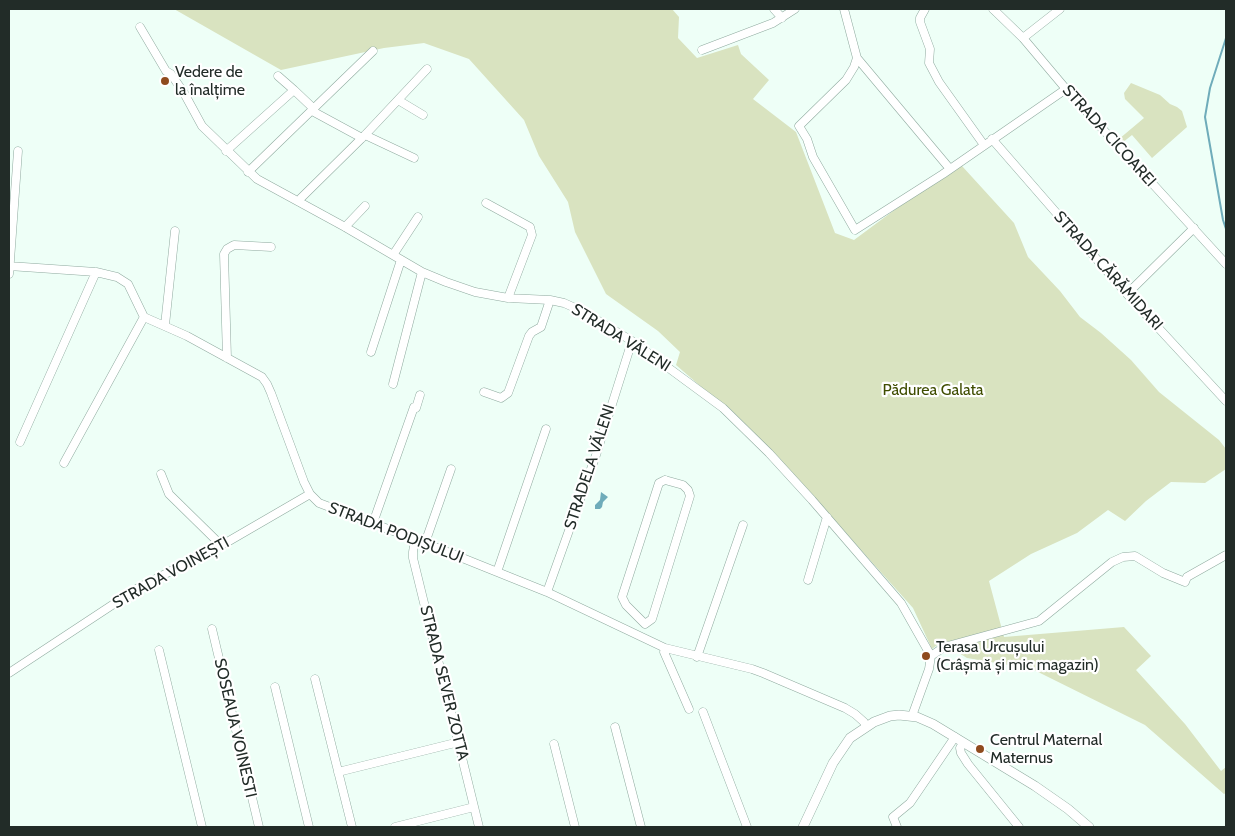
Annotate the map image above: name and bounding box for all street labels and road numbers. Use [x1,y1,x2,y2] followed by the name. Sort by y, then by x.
[1058,81,1160,191] street label: STRADA CICOAREI
[1050,208,1166,334] street label: STRADA CĂRĂMIDARI
[568,300,674,376] street label: STRADA VĂLENI
[561,402,619,532] street label: STRADELA VĂLENI
[325,498,467,568] street label: STRADA PODIȘULUI
[109,533,233,613] street label: STRADA VOINEȘTI
[415,604,473,762] street label: STRADA SEVER ZOTTA
[210,657,260,799] street label: SOSEAUA VOINESTI

